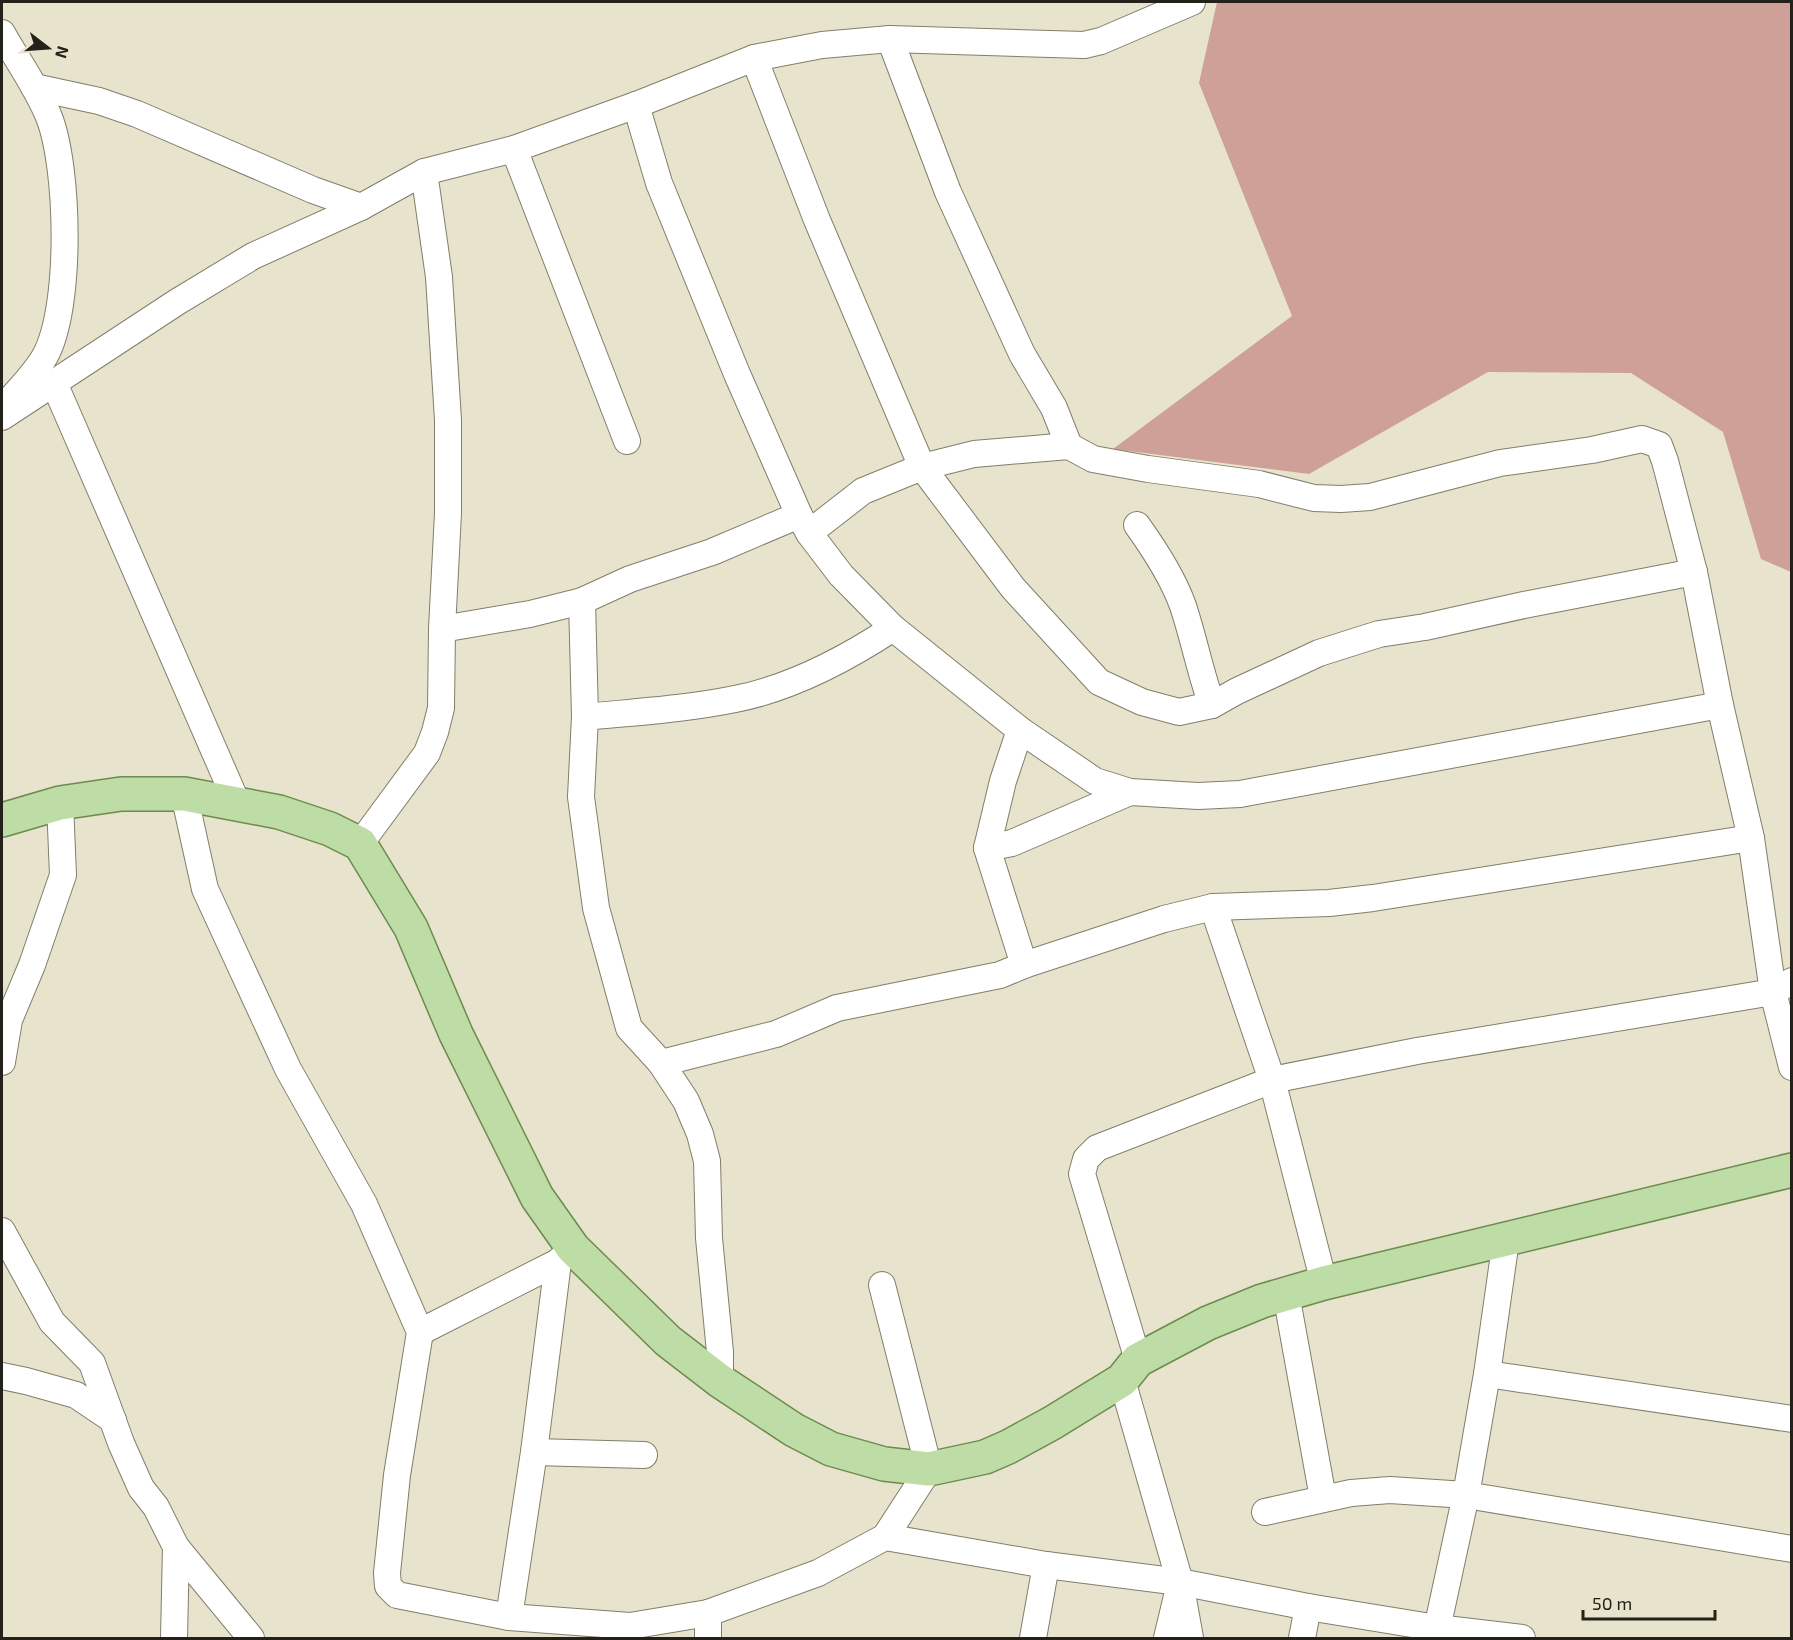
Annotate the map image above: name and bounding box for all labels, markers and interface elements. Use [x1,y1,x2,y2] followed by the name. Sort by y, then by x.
[18,18,78,78] north arrow
[52,44,74,61] text: N
[1583,1583,1715,1621] scale bar
[1592,1592,1632,1614] text: 50 m

